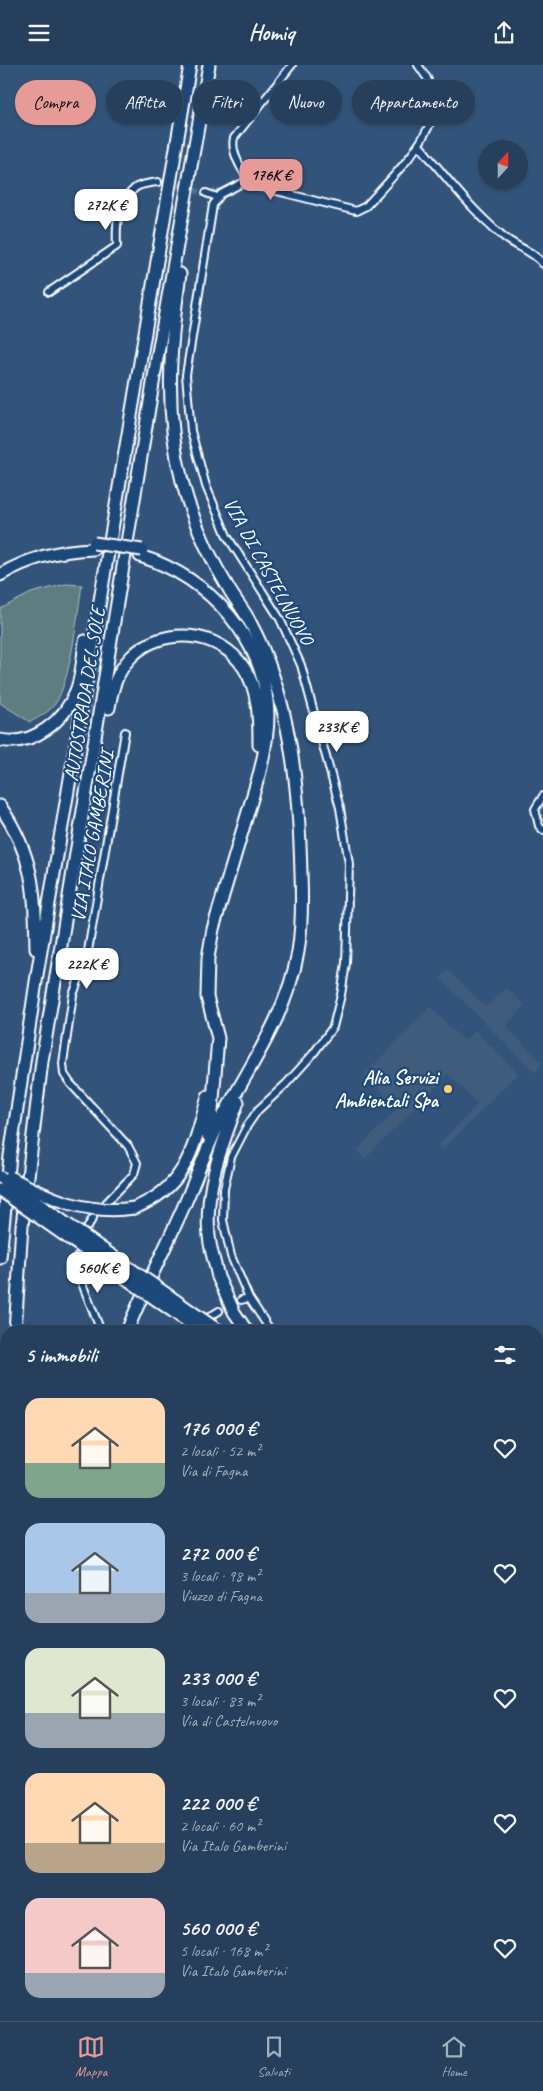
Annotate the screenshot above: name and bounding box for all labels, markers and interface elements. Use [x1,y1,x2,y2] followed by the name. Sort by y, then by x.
[25,19,53,47] icon: menu
[249,19,294,47] text: Homiq
[490,19,518,47] icon: share
[15,80,96,125] chip: Compra
[106,80,183,125] chip: Affitta
[193,80,260,125] chip: Filtri
[270,80,342,125] chip: Nuovo
[352,80,475,125] chip: Appartamento
[478,140,528,190] north arrow
[478,140,528,190] map controls
[230,159,312,201] pin: 176K €
[250,165,292,185] text: 176K €
[65,189,147,231] pin: 272K €
[86,195,126,215] text: 272K €
[218,493,320,651] street label: VIA DI CASTELNUOVO
[58,602,111,783] street label: AUTOSTRADA DEL SOLE
[296,711,378,753] pin: 233K €
[317,717,357,737] text: 233K €
[65,745,121,924] street label: VIA ITALO GAMBERINI
[46,947,128,990] pin: 222K €
[67,954,107,974] text: 222K €
[335,1065,441,1113] place label: Alia Servizi Ambientali Spa
[442,1083,454,1095] marker: Alia Servizi Ambientali Spa
[57,1251,139,1294] pin: 560K €
[78,1258,118,1278] text: 560K €
[491,1341,519,1369] icon: filters
[25,1342,97,1368] text: 5 immobili
[180,1415,257,1441] text: 176 000 €
[65,1418,125,1478] icon: home
[491,1434,519,1462] icon: heart
[180,1441,260,1461] text: 2 locali · 52 m²
[180,1461,247,1481] text: Via di Fagna
[180,1540,256,1566] text: 272 000 €
[65,1543,125,1603] icon: home
[491,1559,519,1587] icon: heart
[180,1566,260,1586] text: 3 locali · 98 m²
[180,1586,262,1606] text: Viuzzo di Fagna
[180,1665,256,1691] text: 233 000 €
[65,1668,125,1728] icon: home
[491,1684,519,1712] icon: heart
[180,1691,260,1711] text: 3 locali · 83 m²
[180,1711,277,1731] text: Via di Castelnuovo
[180,1790,256,1816] text: 222 000 €
[65,1793,125,1853] icon: home
[491,1809,519,1837] icon: heart
[180,1816,260,1836] text: 2 locali · 60 m²
[180,1836,286,1856] text: Via Italo Gamberini
[180,1915,256,1941] text: 560 000 €
[65,1918,125,1978] icon: home
[491,1934,519,1962] icon: heart
[180,1941,267,1961] text: 5 locali · 168 m²
[180,1961,286,1981] text: Via Italo Gamberini
[75,2033,107,2080] tab: Mappa
[257,2033,290,2080] tab: Salvati
[440,2033,468,2080] tab: Home

